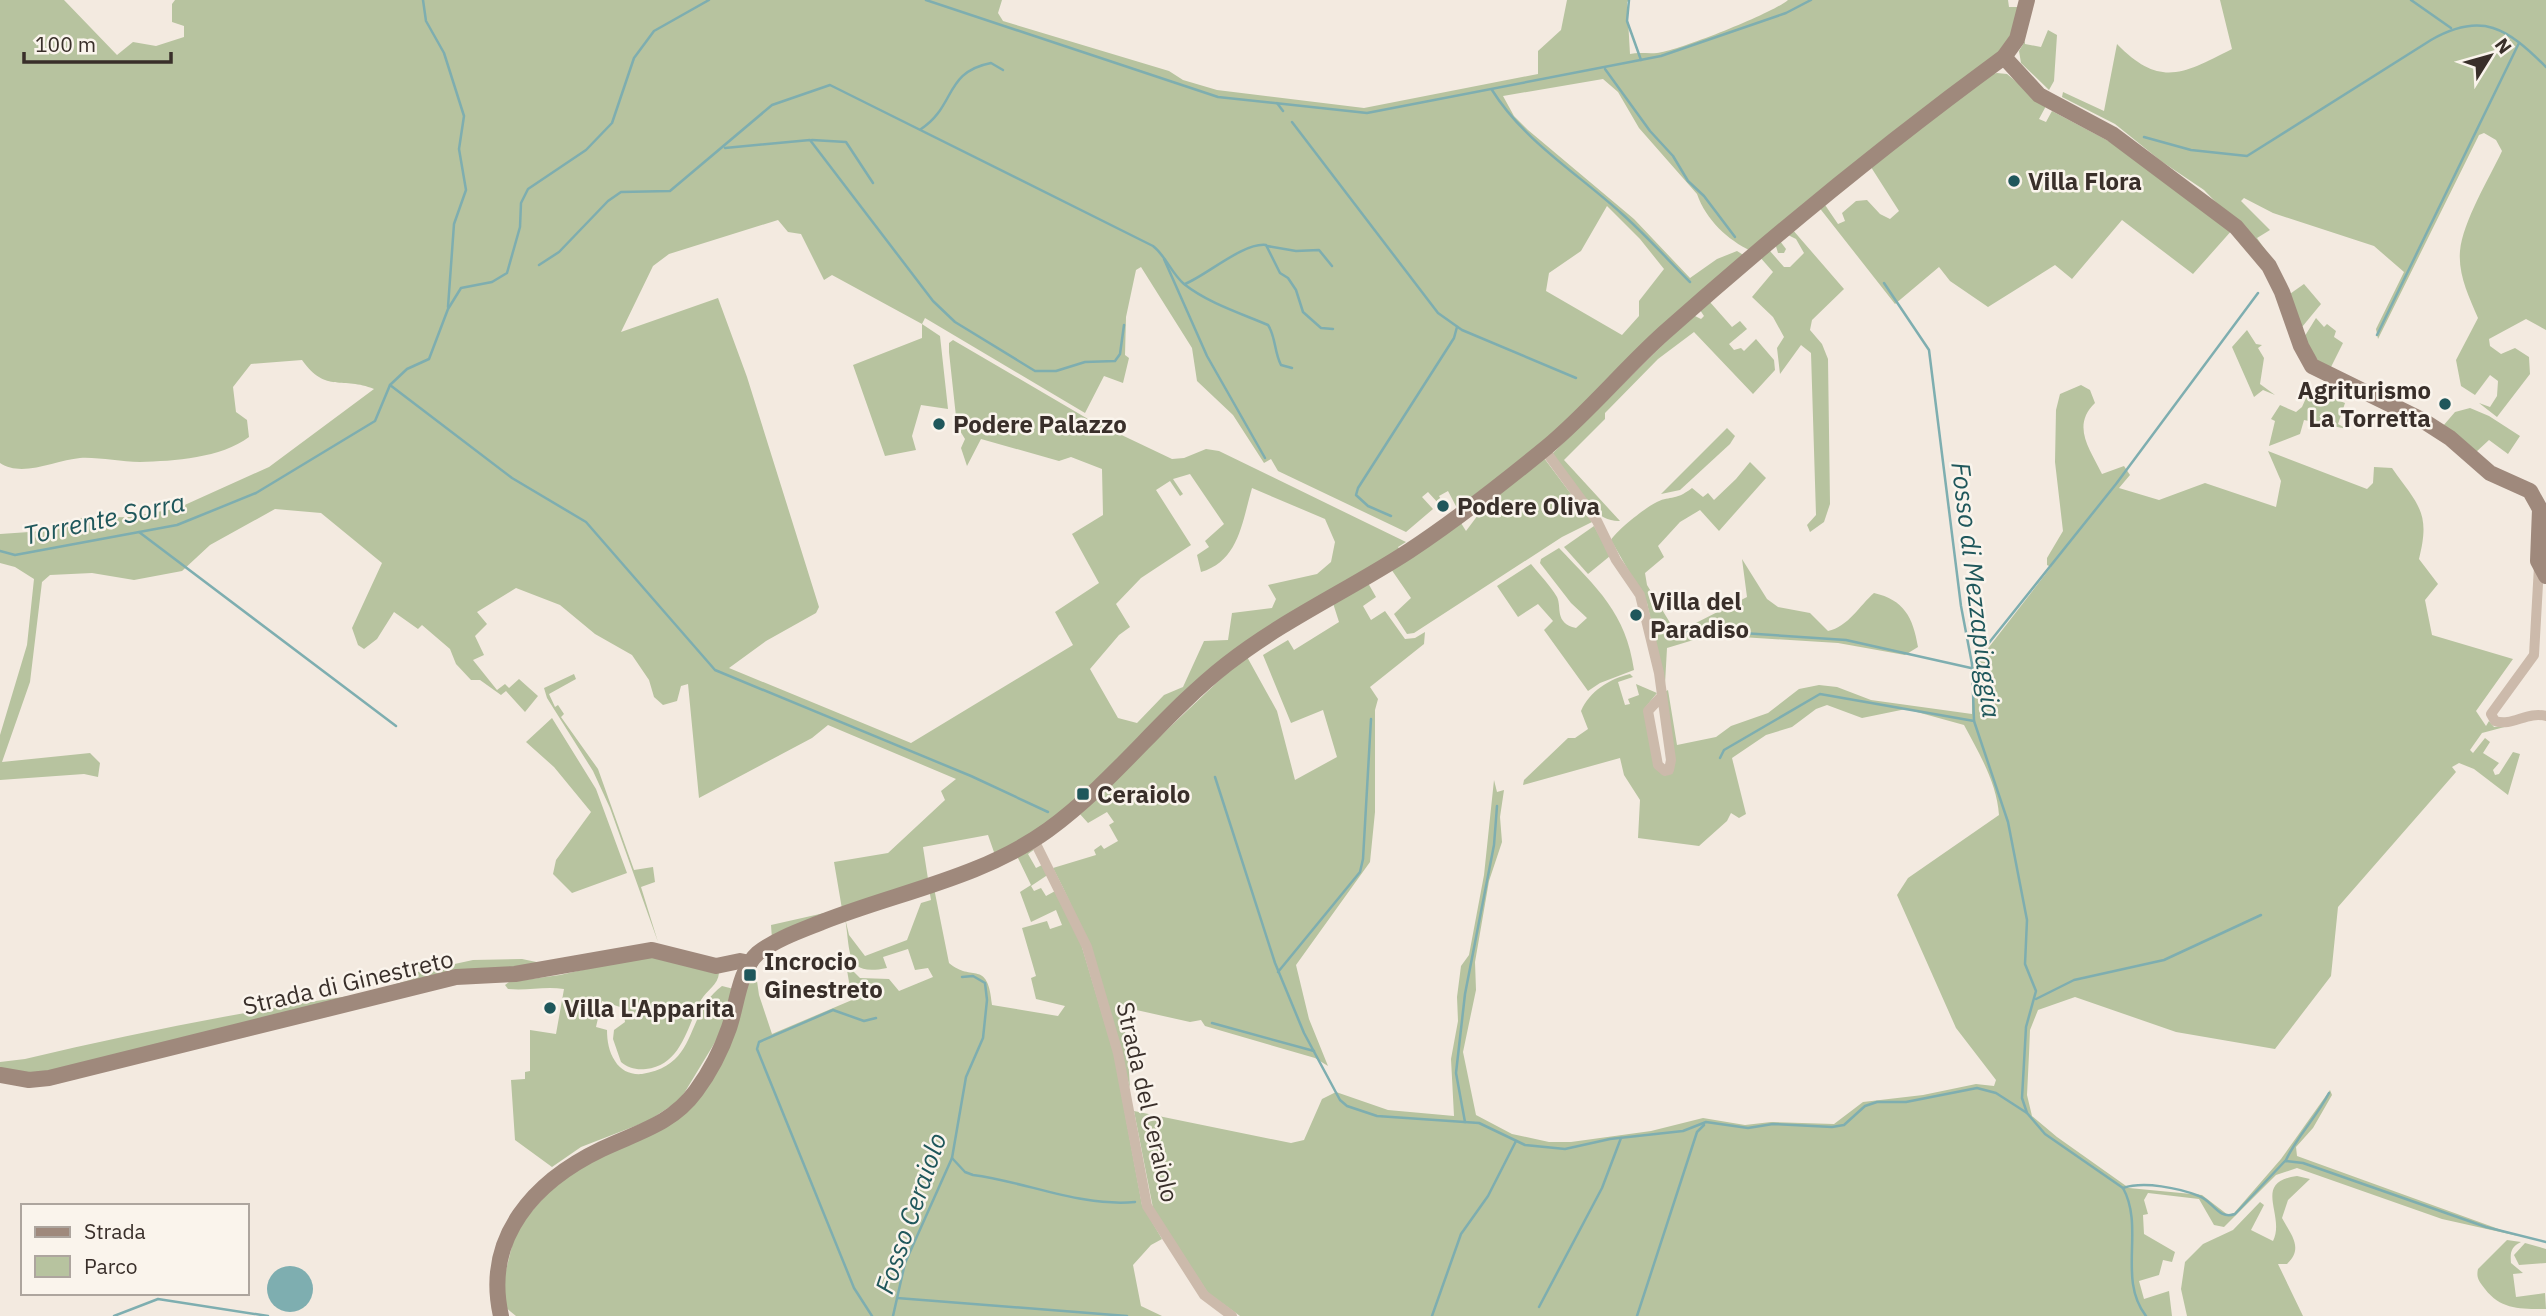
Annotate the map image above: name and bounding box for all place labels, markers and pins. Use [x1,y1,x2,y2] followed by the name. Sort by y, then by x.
[2028,165,2142,197] place label: Villa Flora
[2006,173,2022,189] marker: Villa Flora
[2298,374,2431,434] place label: Agriturismo La Torretta
[2437,396,2453,412] marker: Agriturismo La Torretta
[953,408,1127,440] place label: Podere Palazzo
[931,416,947,432] marker: Podere Palazzo
[1457,490,1600,522] place label: Podere Oliva
[1435,498,1451,514] marker: Podere Oliva
[1650,585,1749,645] place label: Villa del Paradiso
[1628,607,1644,623] marker: Villa del Paradiso
[1097,778,1190,810] place label: Ceraiolo
[1075,786,1091,802] marker: Ceraiolo
[764,945,883,1005] place label: Incrocio Ginestreto
[742,967,758,983] marker: Incrocio Ginestreto
[564,992,735,1024] place label: Villa L'Apparita
[542,1000,558,1016] marker: Villa L'Apparita

